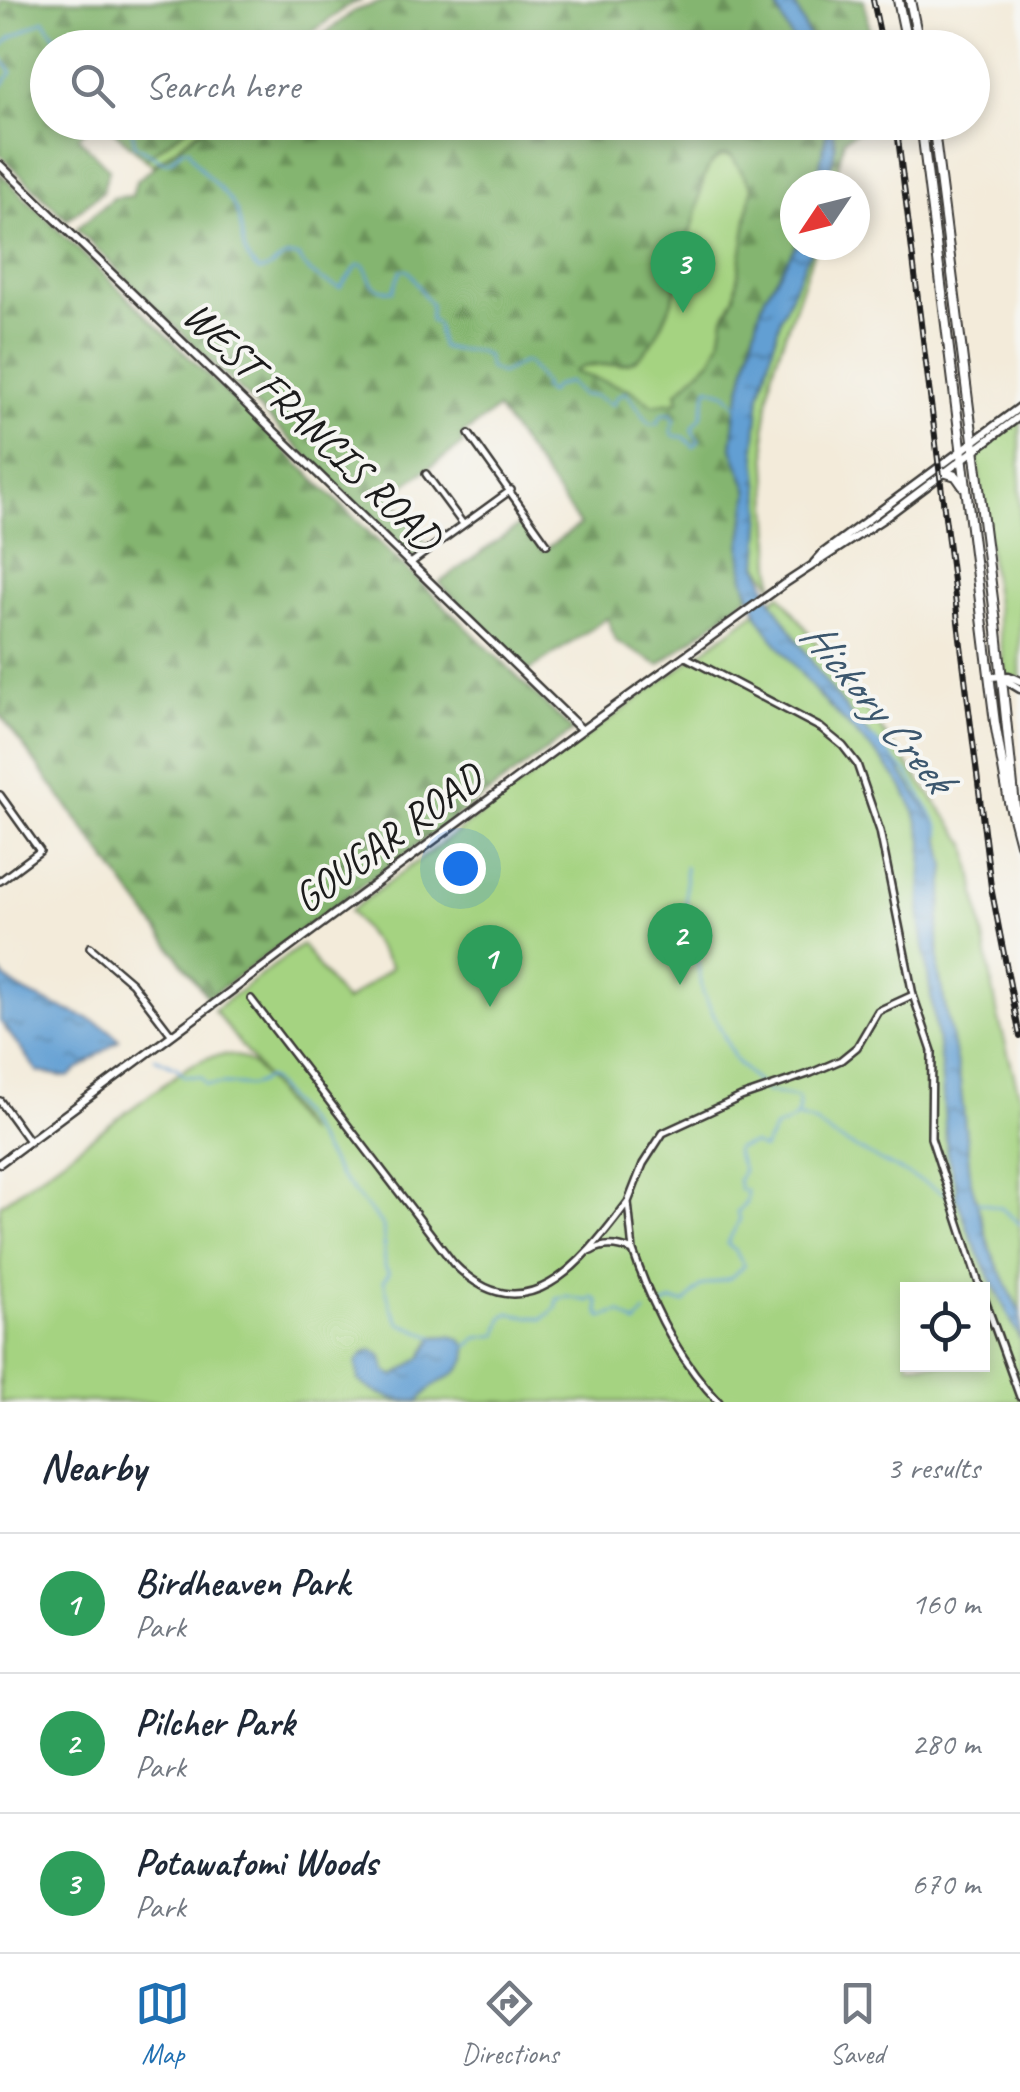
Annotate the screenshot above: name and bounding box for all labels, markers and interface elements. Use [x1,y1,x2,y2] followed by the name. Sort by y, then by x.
[30,30,990,140] search box
[65,58,120,113] icon: search
[145,62,300,109] text: Search here
[780,170,870,260] north arrow
[650,230,716,313] pin: 3
[172,289,455,565] street label: WEST FRANCIS ROAD
[788,608,971,811] water label: Hickory Creek
[283,750,495,925] street label: GOUGAR ROAD
[435,843,486,894] your location
[648,902,712,985] pin: 2
[458,924,522,1007] pin: 1
[900,1282,990,1372] map controls
[900,1282,990,1372] button: locate
[40,1441,146,1494] text: Nearby
[886,1447,980,1488] text: 3 results
[135,1559,349,1606] text: Birdheaven Park
[65,1583,80,1624] text: 1
[911,1583,980,1624] text: 160 m
[135,1606,186,1647] text: Park
[135,1699,294,1746] text: Pilcher Park
[65,1723,80,1764] text: 2
[911,1723,980,1764] text: 280 m
[135,1746,186,1787] text: Park
[135,1839,377,1886] text: Potawatomi Woods
[65,1863,80,1904] text: 3
[911,1863,980,1904] text: 670 m
[135,1886,186,1927] text: Park
[135,1976,190,2071] tab: Map
[461,1976,559,2071] tab: Directions
[830,1976,885,2071] tab: Saved

